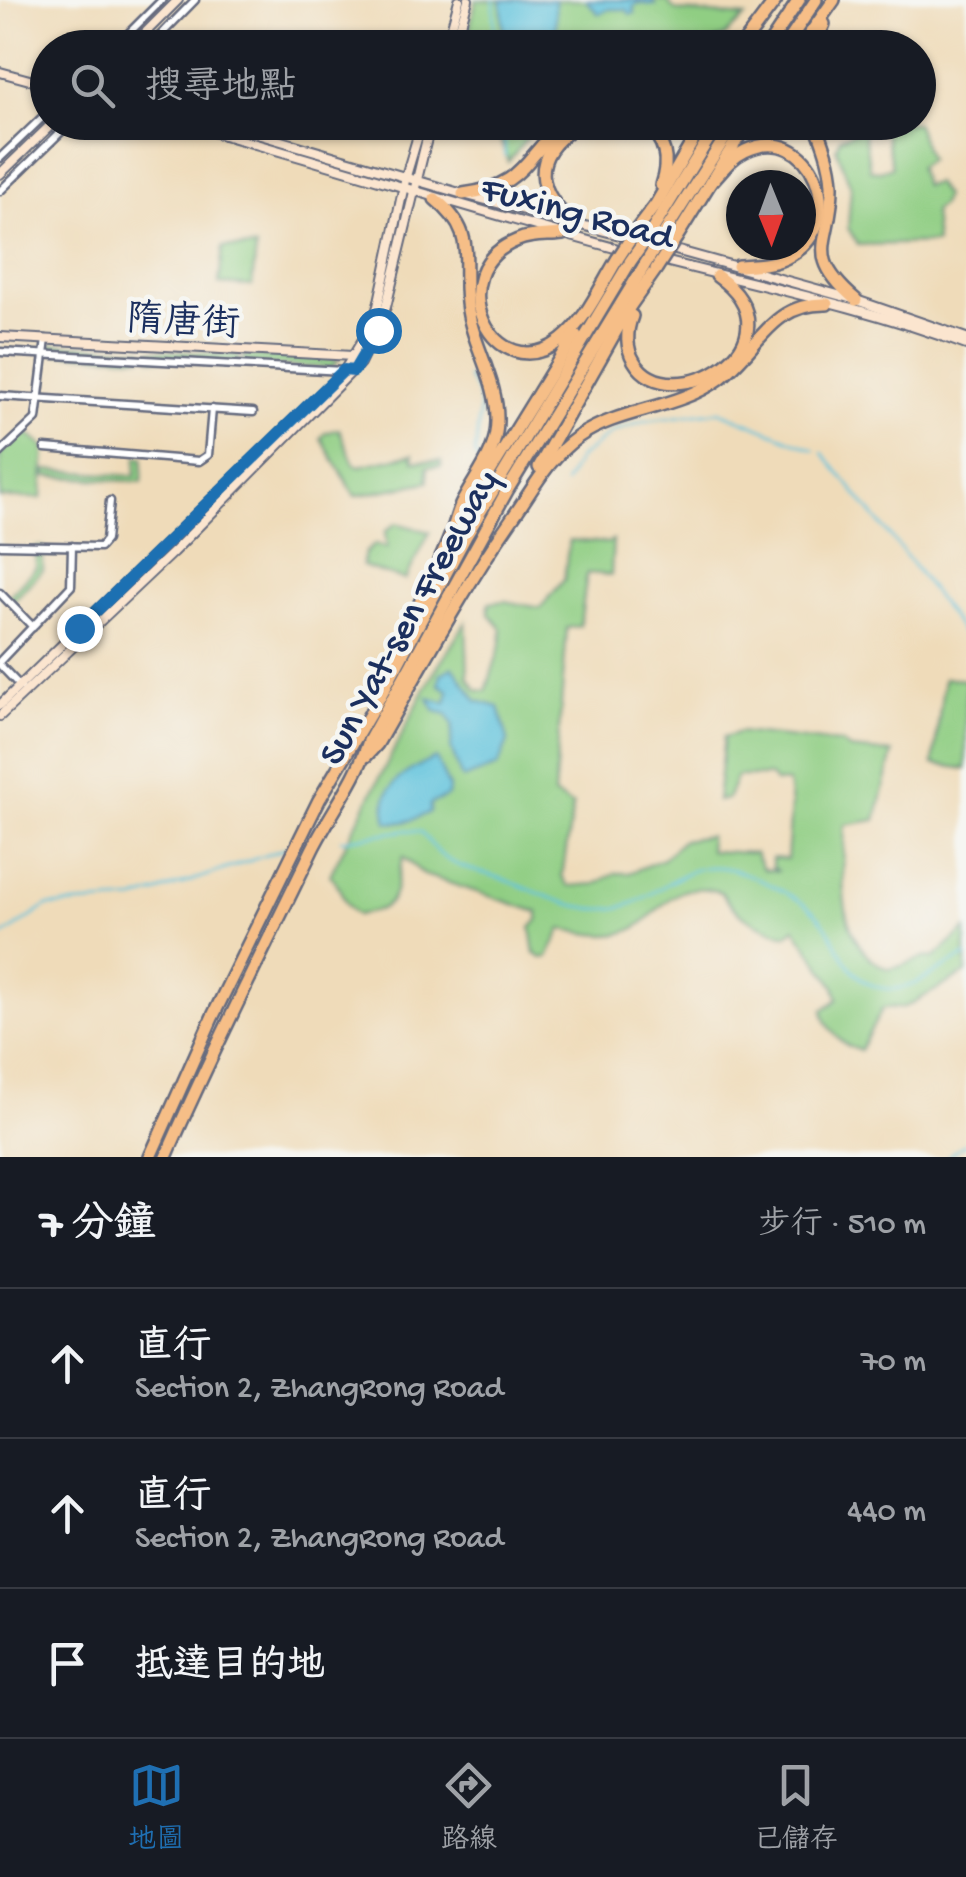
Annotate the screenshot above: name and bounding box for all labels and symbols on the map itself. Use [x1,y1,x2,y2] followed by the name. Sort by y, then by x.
[475,169,680,263] street label: Fuxing Road
[726,170,816,260] north arrow
[125,297,241,350] street label: 隋唐街
[356,308,402,354] route start
[312,463,511,774] street label: Sun Yat-sen Freeway
[57,606,103,652] route end

